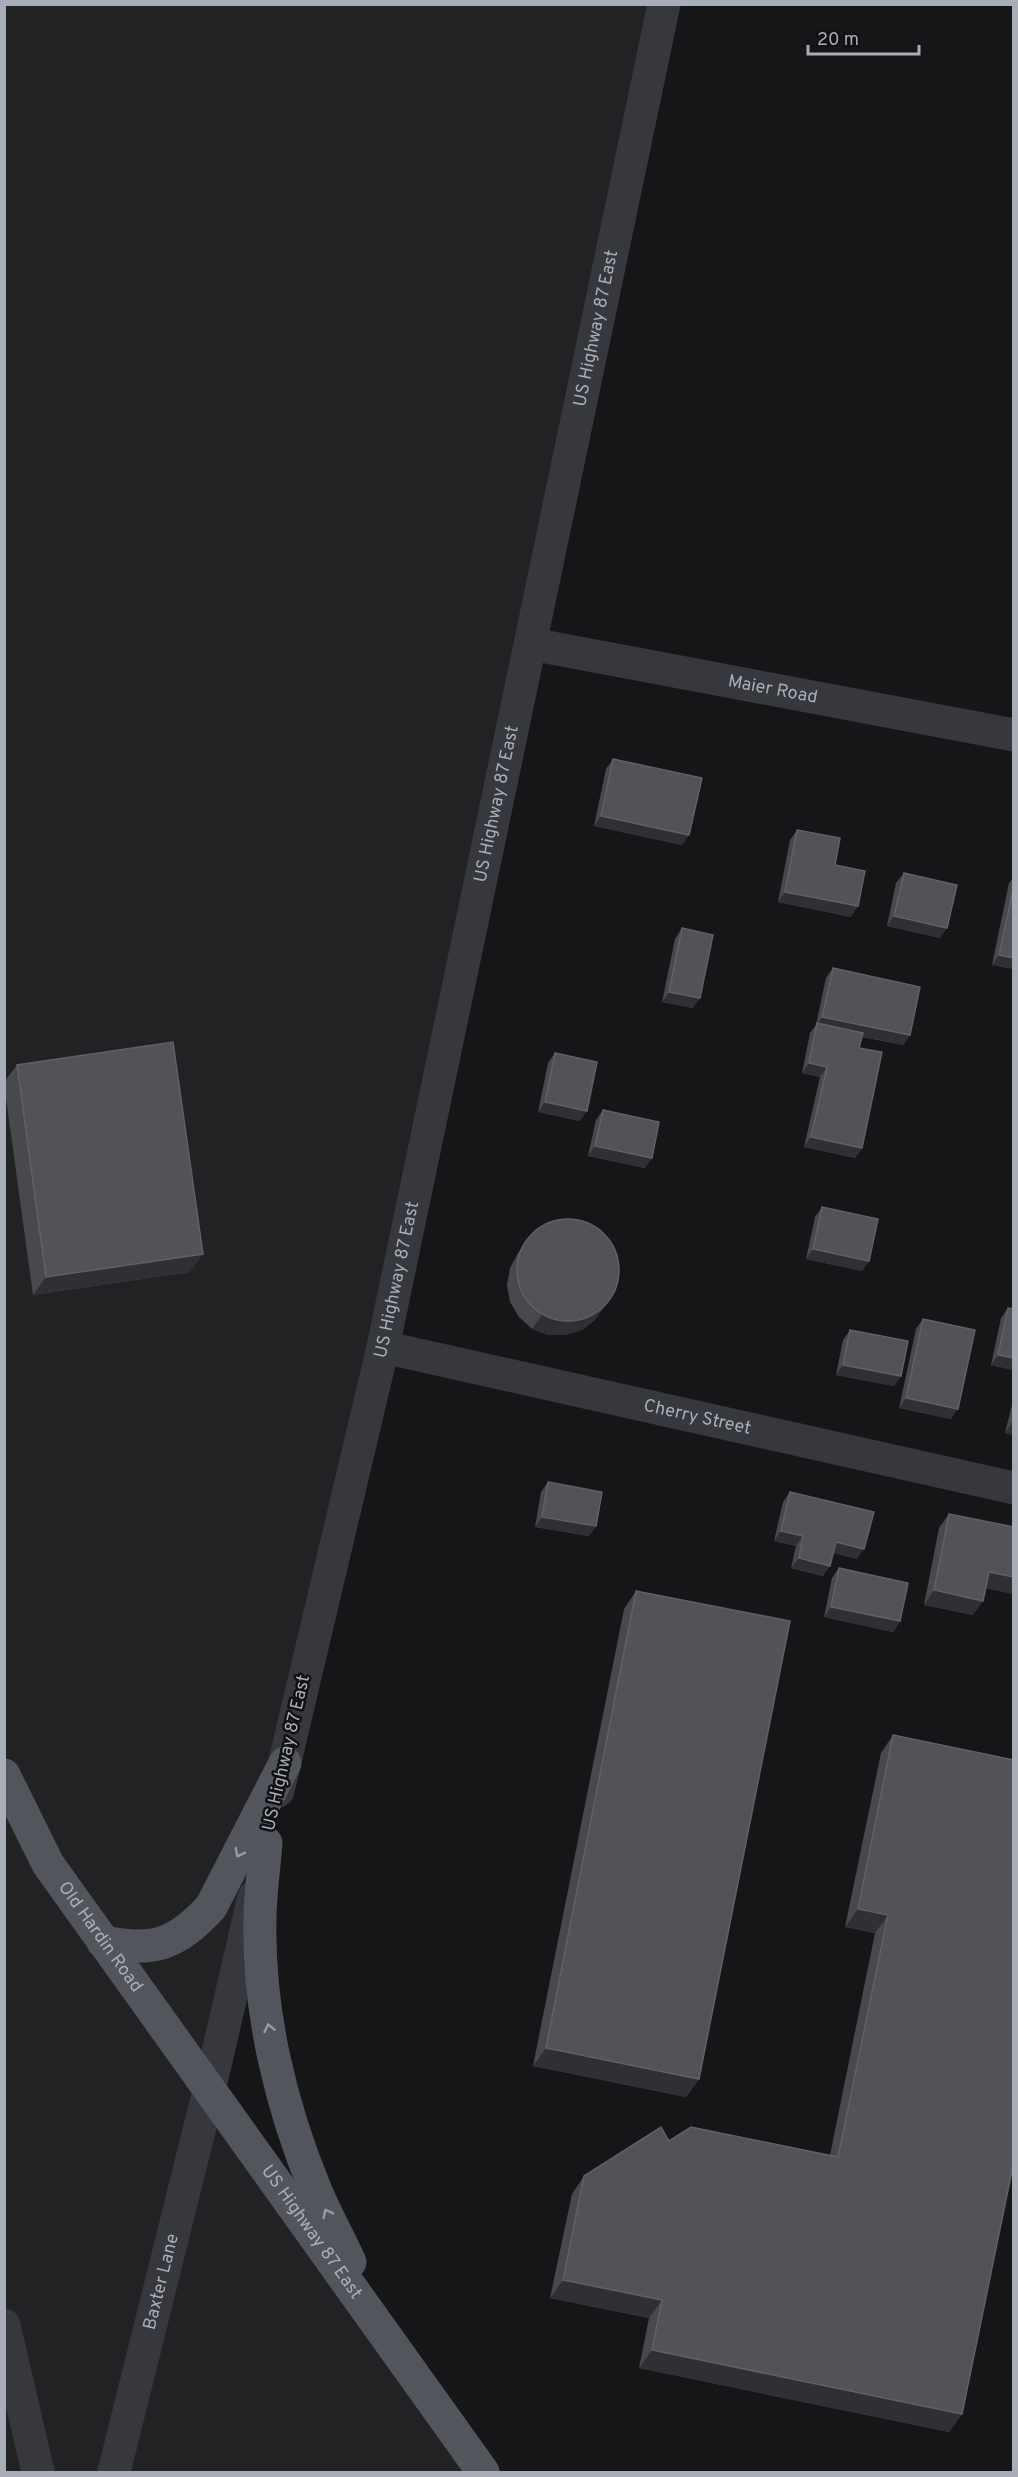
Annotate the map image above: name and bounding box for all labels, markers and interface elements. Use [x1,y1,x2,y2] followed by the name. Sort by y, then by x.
[808,18,919,56] scale bar
[817,29,859,52] text: 20 m
[569,248,624,409] street label: US Highway 87 East
[726,670,819,709] street label: Maier Road
[469,724,524,884] street label: US Highway 87 East
[369,1199,425,1360] street label: US Highway 87 East
[641,1394,753,1440] street label: Cherry Street
[258,1673,316,1833] street label: US Highway 87 East
[235,1846,246,1857] one-way arrow
[53,1877,148,1997] street label: Old Hardin Road
[263,2023,276,2033] one-way arrow
[256,2161,367,2304] street label: US Highway 87 East
[322,2209,334,2220] one-way arrow
[138,2231,184,2332] street label: Baxter Lane

